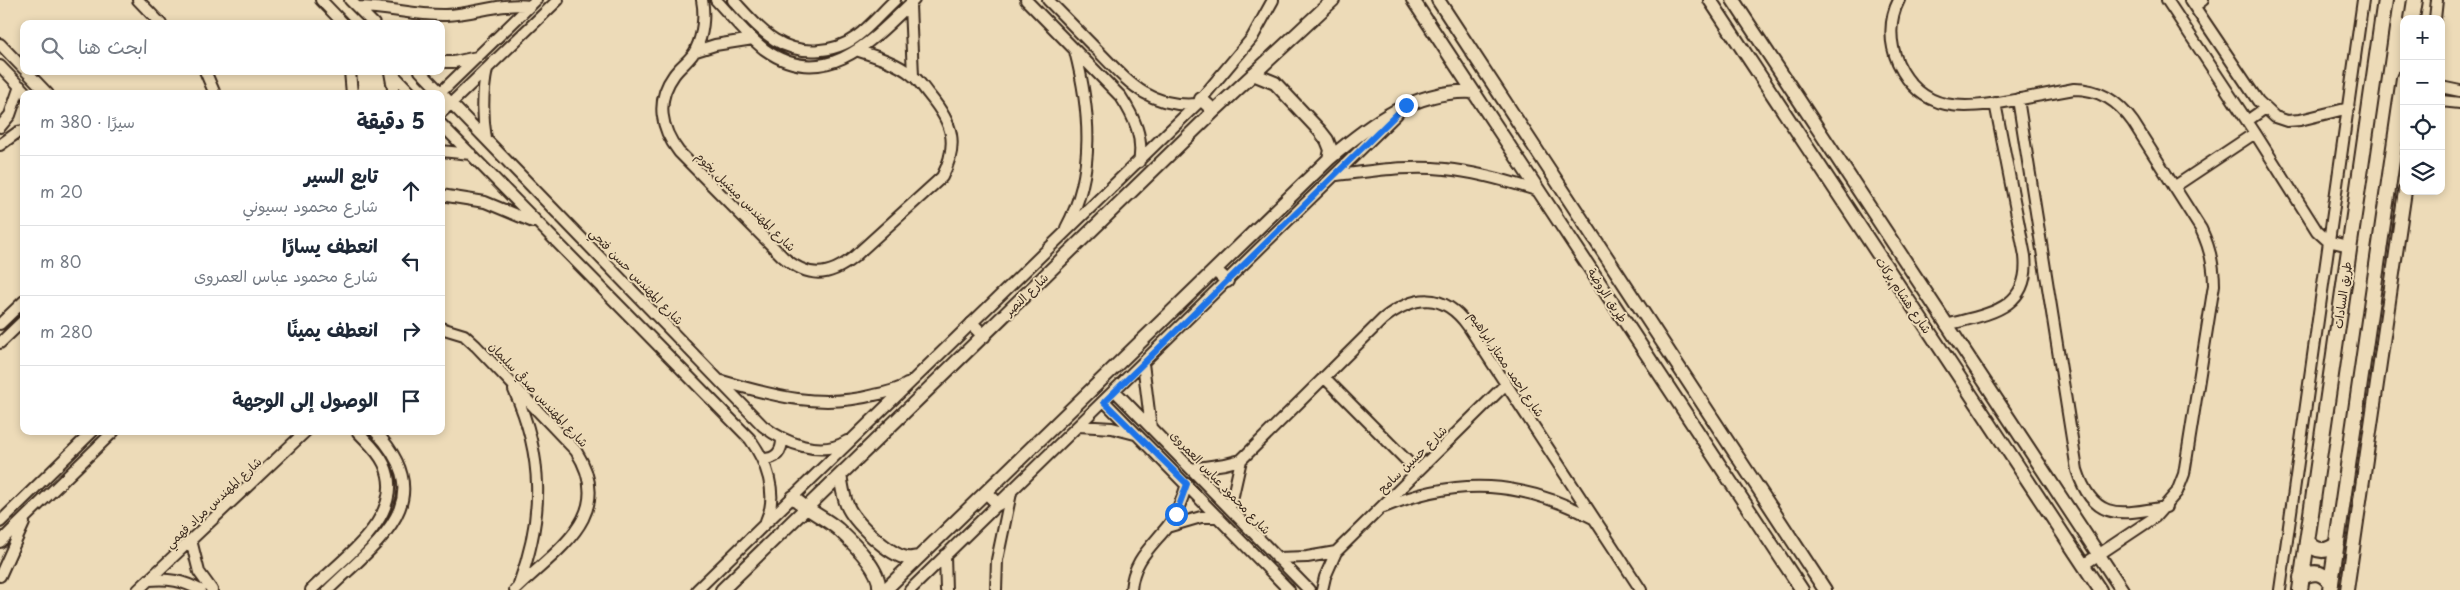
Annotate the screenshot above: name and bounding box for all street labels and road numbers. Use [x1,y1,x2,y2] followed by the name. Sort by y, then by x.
[691,147,800,256] street label: شارع المهندس ميشيل بخوم
[584,224,688,331] street label: شارع المهندس حسن فتحي
[1871,253,1936,338] street label: شارع هشام بركات
[2328,260,2356,330] street label: طريق السادات
[1584,264,1632,326] street label: طريق الروضة
[999,268,1053,321] street label: شارع النصر
[1464,308,1549,421] street label: شارع احمد ممتاز ابراهيم
[485,337,593,451] street label: شارع المهندس صدقي سليمان
[1373,421,1452,498] street label: شارع حسين سامح
[1166,426,1275,539] street label: شارع محمود عباس العمروى
[161,452,267,554] street label: شارع المهندس مراد فهمي

